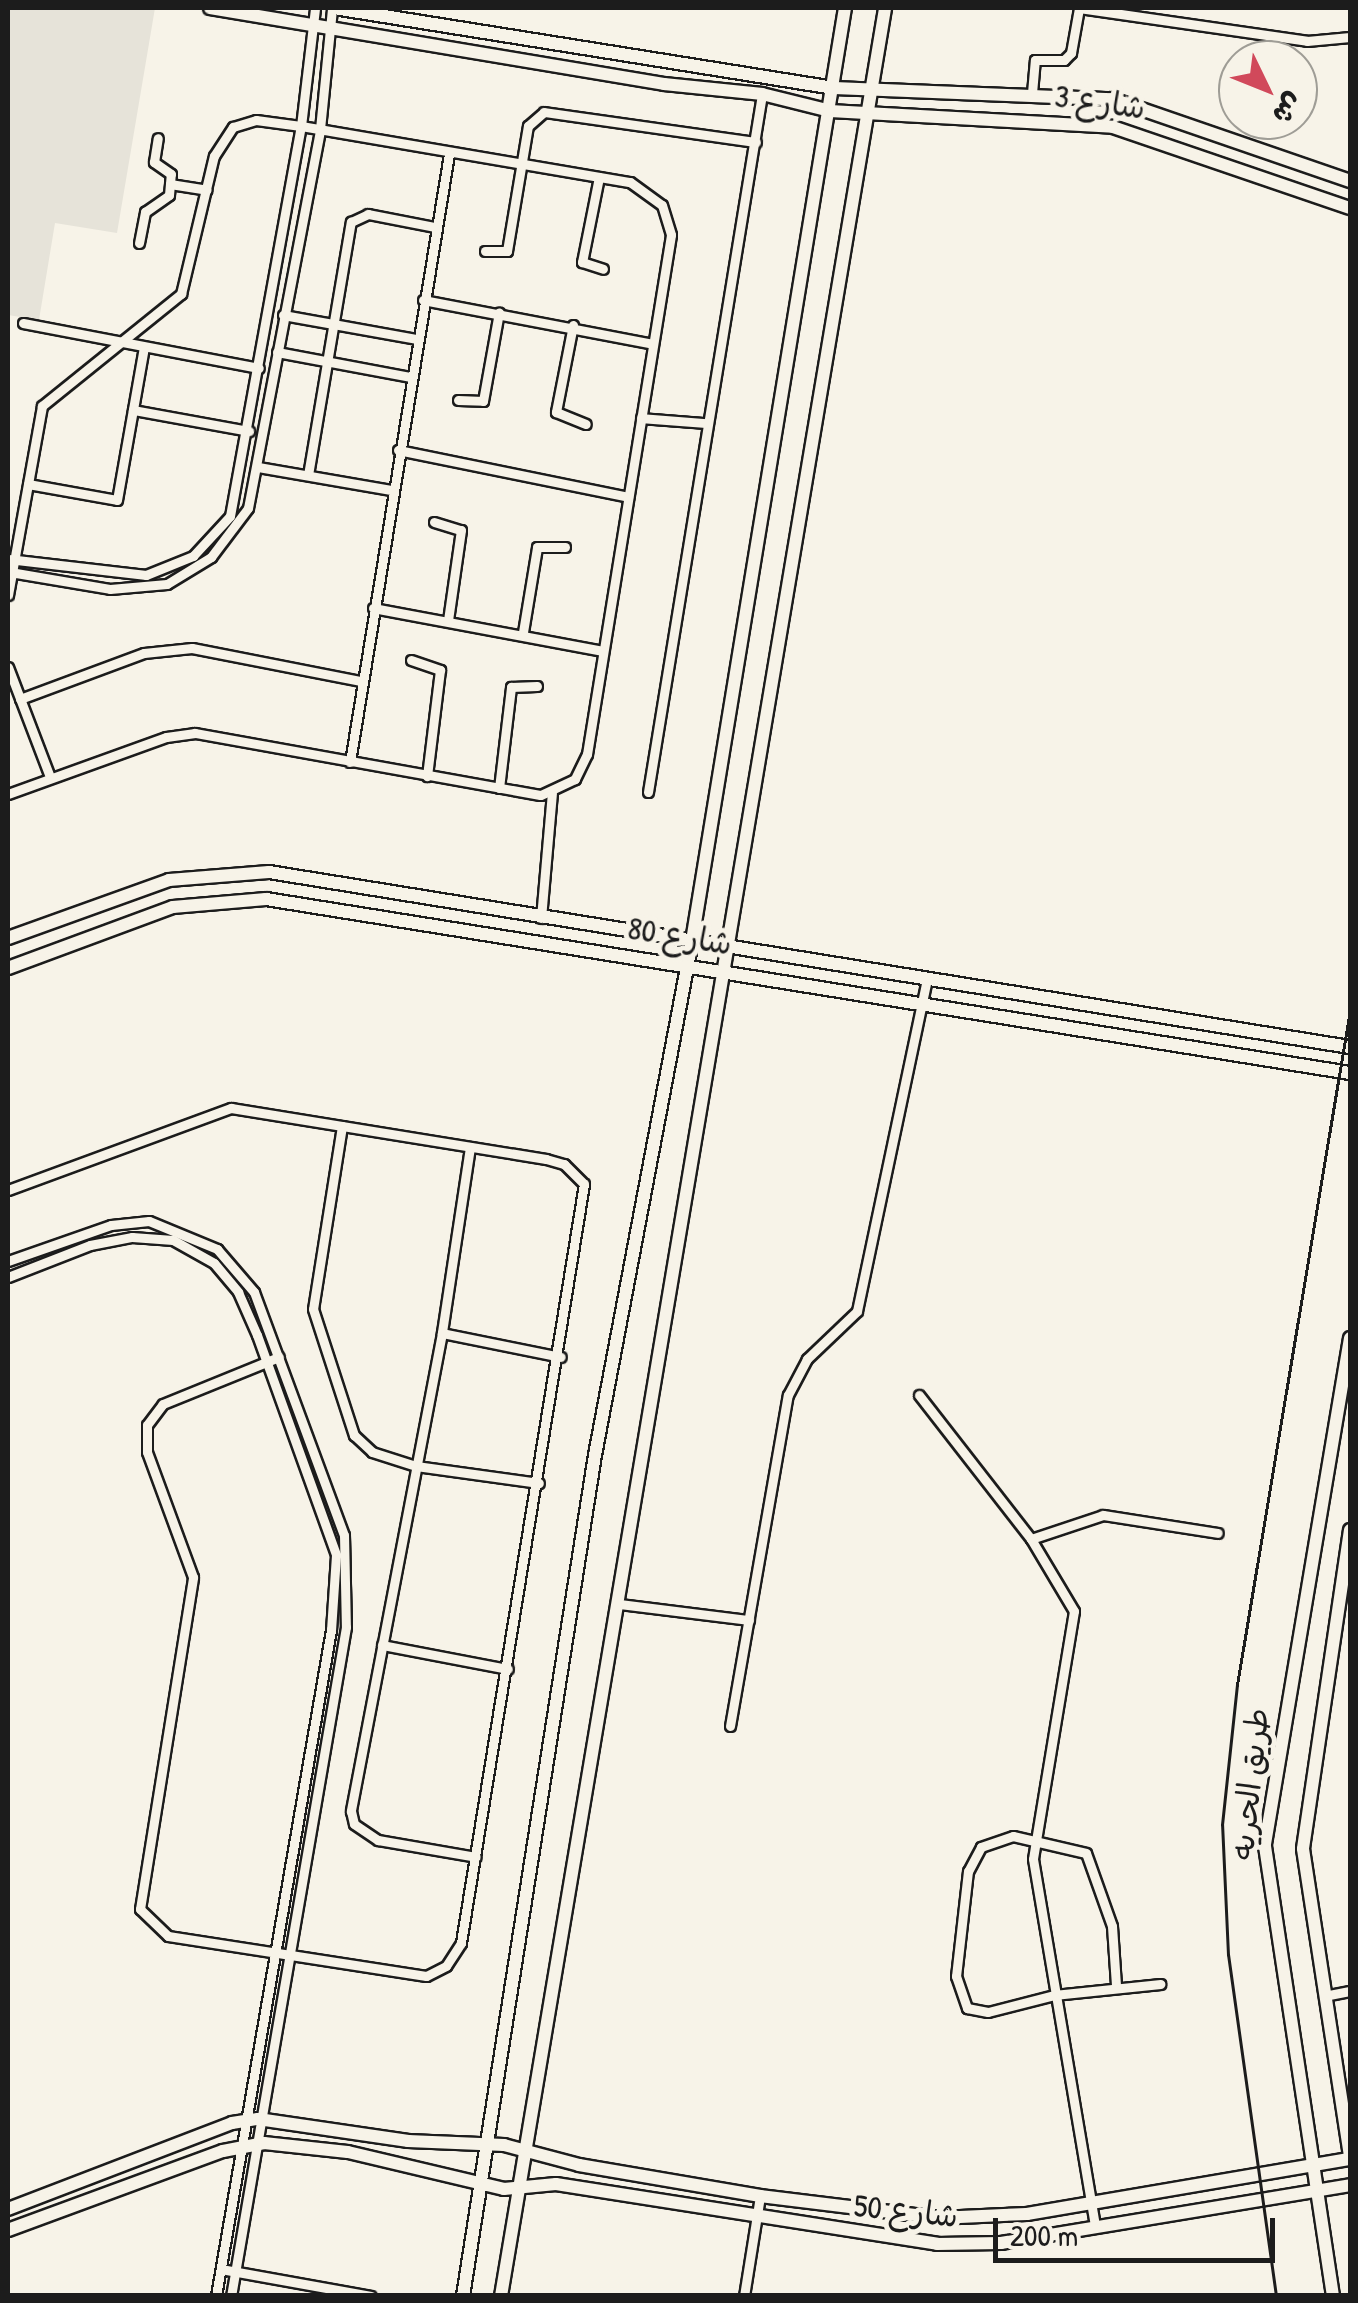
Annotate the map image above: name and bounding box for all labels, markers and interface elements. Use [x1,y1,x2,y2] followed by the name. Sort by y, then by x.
[1218,40,1318,140] north arrow
[1052,77,1148,127] street label: شارع 3
[1264,85,1313,133] text: ش
[625,909,735,963] street label: شارع 80
[1223,1706,1277,1862] street label: طريق الحريه
[852,2186,960,2236] street label: شارع 50
[998,2198,1280,2260] scale bar
[1010,2215,1078,2255] text: 200 m

